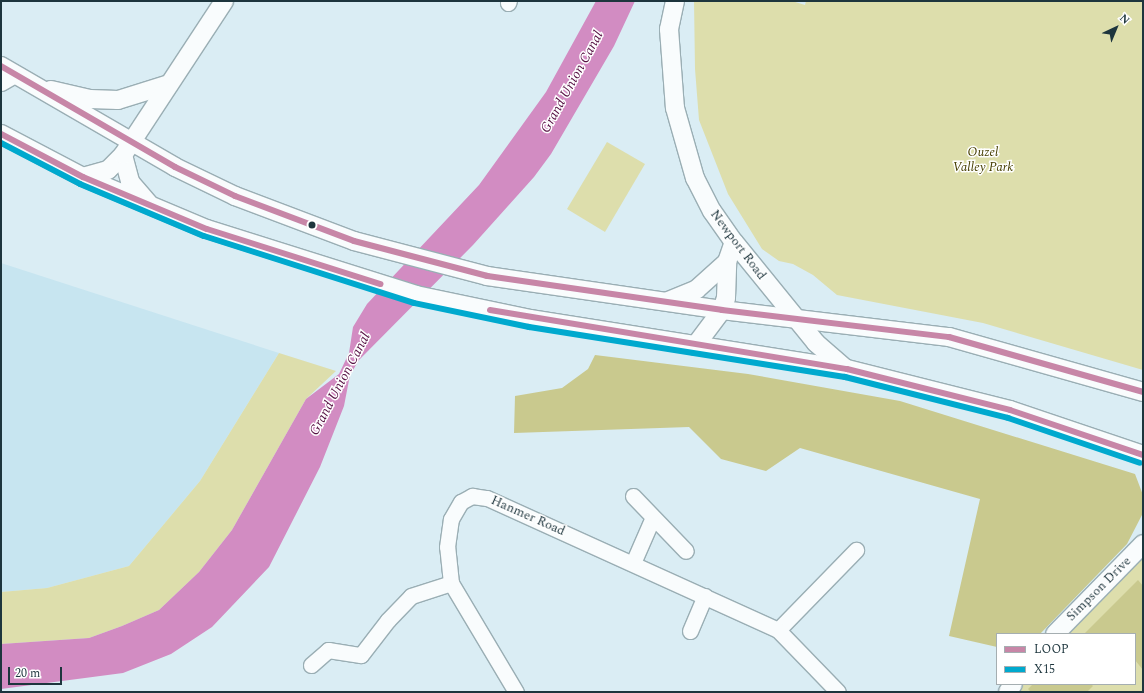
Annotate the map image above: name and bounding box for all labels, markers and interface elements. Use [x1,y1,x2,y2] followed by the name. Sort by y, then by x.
[1096,8,1136,48] north arrow
[1116,10,1134,28] text: N
[537,28,607,136] water label: Grand Union Canal
[953,145,1013,176] park label: Ouzel Valley Park
[707,207,769,283] street label: Newport Road
[307,220,317,230] unlabelled marker
[306,330,374,438] water label: Grand Union Canal
[488,493,568,539] street label: Hanmer Road
[1063,553,1135,625] street label: Simpson Drive
[996,633,1136,685] legend
[1034,640,1069,659] text: LOOP
[10,659,64,685] scale bar
[1034,660,1055,679] text: X15
[15,664,40,683] text: 20 m

